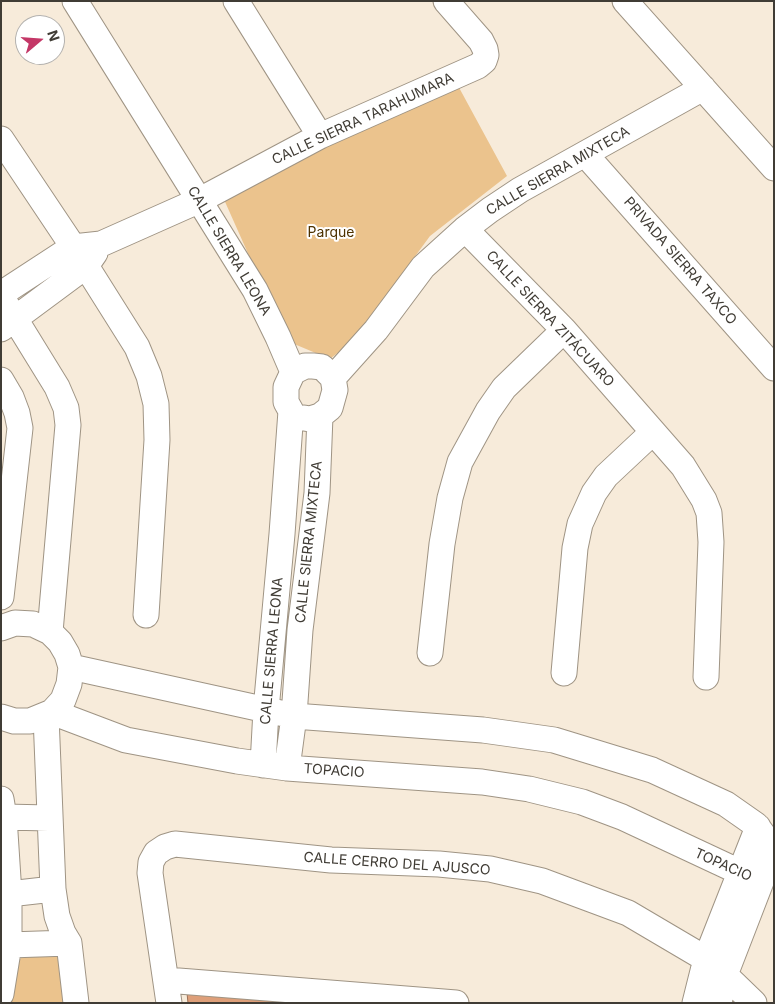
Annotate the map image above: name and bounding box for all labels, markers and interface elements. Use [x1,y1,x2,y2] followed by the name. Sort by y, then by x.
[15,15,65,65] north arrow
[44,28,64,43] text: N
[269,69,457,169] street label: CALLE SIERRA TARAHUMARA
[483,123,633,219] street label: CALLE SIERRA MIXTECA
[184,183,274,319] street label: CALLE SIERRA LEONA
[620,194,740,328] street label: PRIVADA SIERRA TAXCO
[308,225,354,241] park label: Parque
[483,247,617,391] street label: CALLE SIERRA ZITÁCUARO
[292,460,326,624] street label: CALLE SIERRA MIXTECA
[257,577,287,725] street label: CALLE SIERRA LEONA
[303,760,365,782] street label: TOPACIO
[692,845,754,885] street label: TOPACIO
[303,849,491,879] street label: CALLE CERRO DEL AJUSCO

